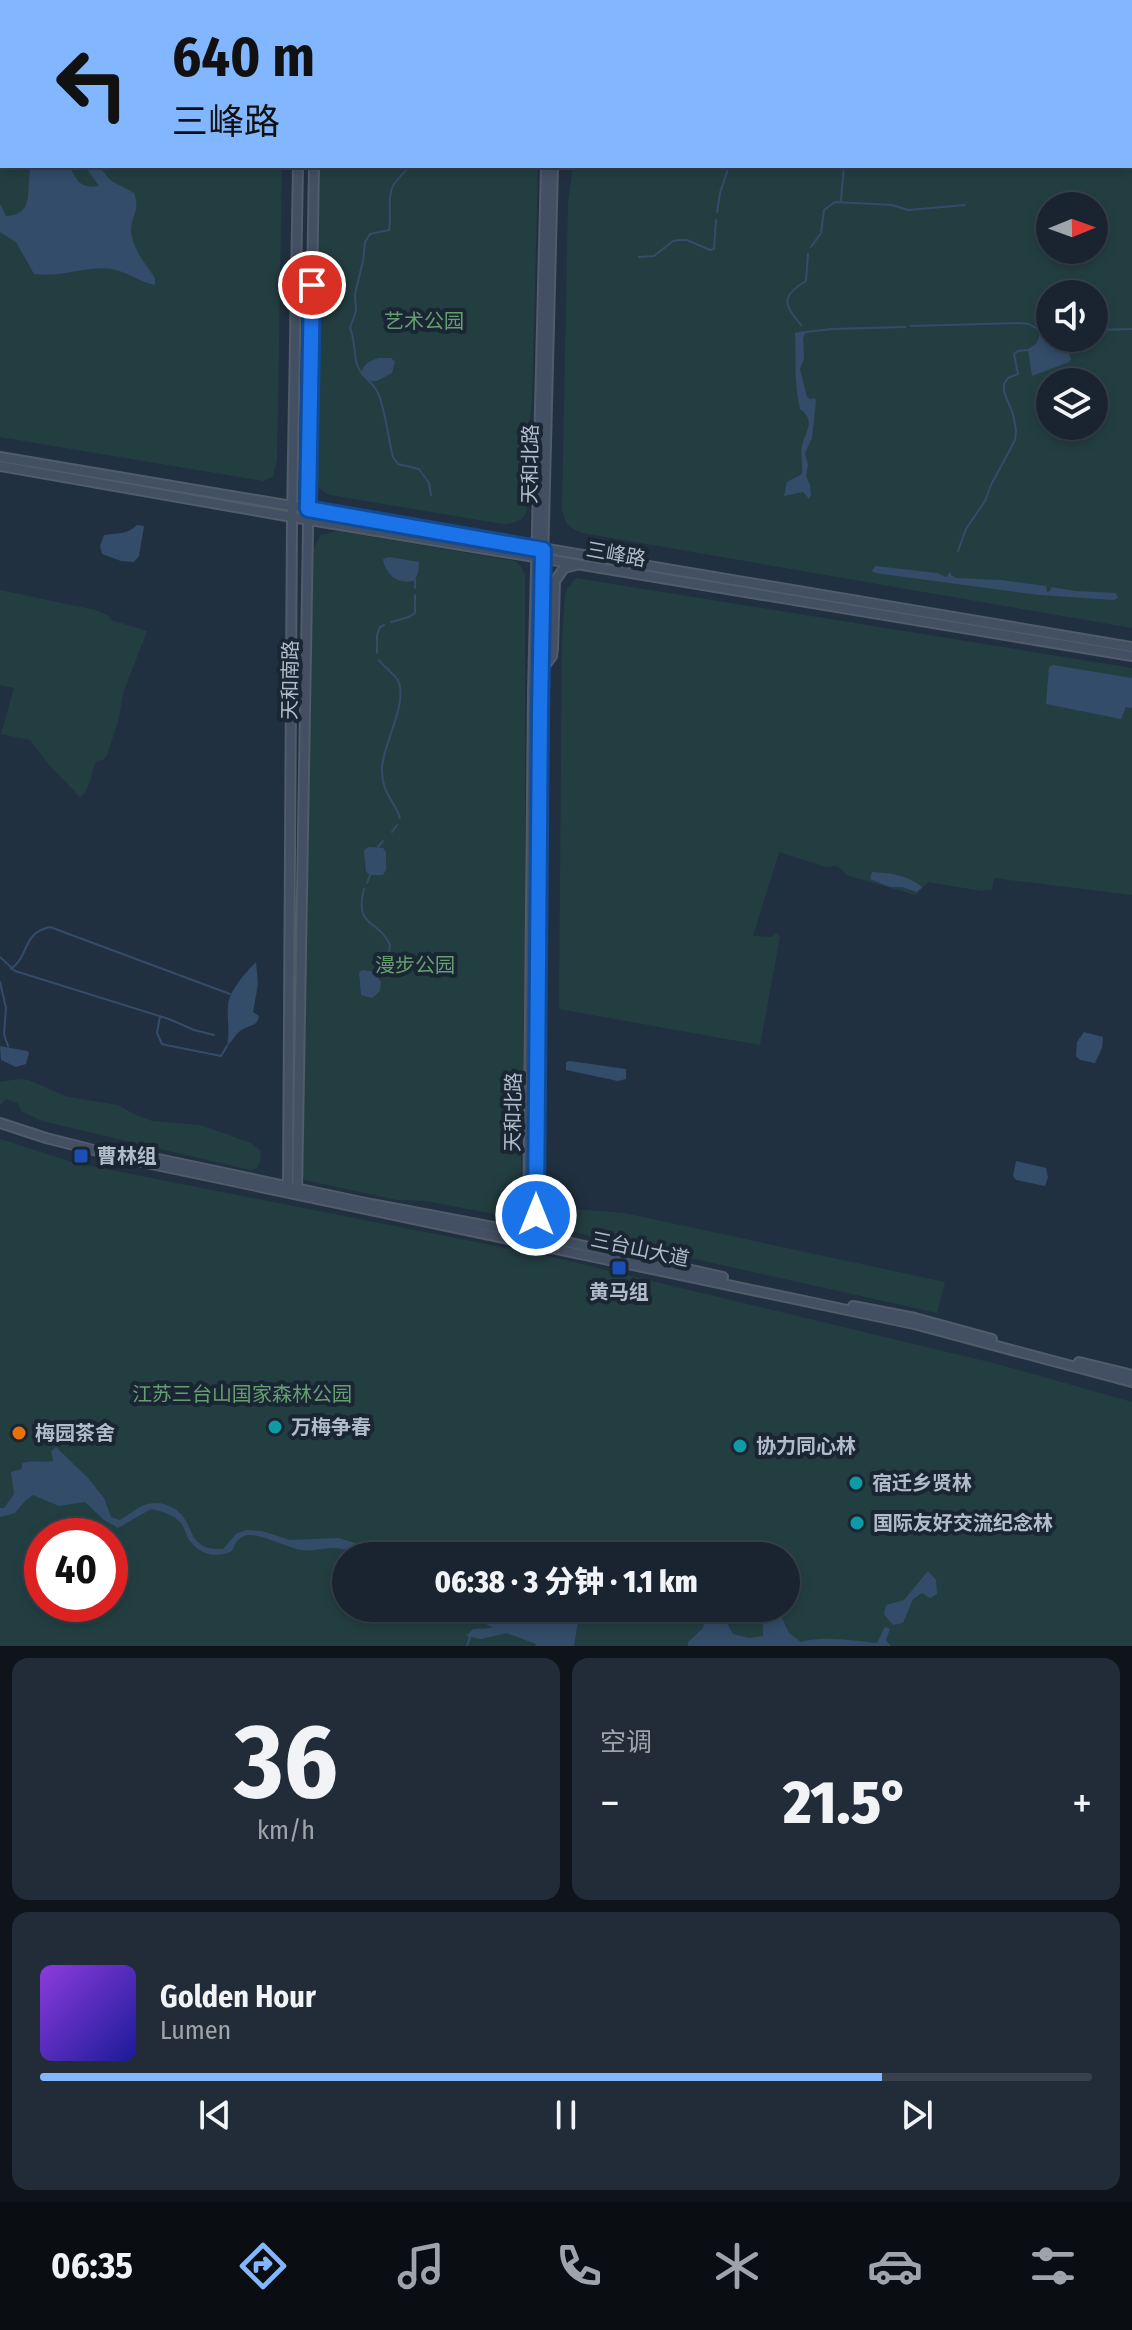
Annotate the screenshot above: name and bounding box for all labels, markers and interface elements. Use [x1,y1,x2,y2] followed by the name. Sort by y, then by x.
[172,24,315,91] text: 640 m
[40,32,144,136] icon: left
[172,100,280,144] text: 三峰路
[1036,192,1108,264] north arrow
[1036,192,1108,440] map controls
[278,251,346,319] pin
[290,263,334,307] icon: arrive
[1036,280,1108,352] button: sound
[384,309,464,333] park label: 艺术公园
[1036,368,1108,440] button: layers
[517,424,543,504] street label: 天和北路
[584,537,648,571] street label: 三峰路
[277,640,303,720] street label: 天和南路
[375,953,455,977] park label: 漫步公园
[500,1072,526,1152] street label: 天和北路
[97,1144,157,1168] place label: 曹林组
[72,1147,90,1165] marker: 曹林组
[494,1173,578,1257] position arrow
[589,1227,691,1271] street label: 三台山大道
[610,1259,628,1277] marker: 黄马组
[589,1280,649,1304] place label: 黄马组
[132,1382,352,1406] park label: 江苏三台山国家森林公园
[291,1415,371,1439] place label: 万梅争春
[266,1418,284,1436] marker: 万梅争春
[35,1421,115,1445] place label: 梅园茶舍
[10,1424,28,1442] marker: 梅园茶舍
[756,1434,856,1458] place label: 协力同心林
[731,1437,749,1455] marker: 协力同心林
[872,1471,972,1495] place label: 宿迁乡贤林
[847,1474,865,1492] marker: 宿迁乡贤林
[873,1511,1053,1535] place label: 国际友好交流纪念林
[848,1514,866,1532] marker: 国际友好交流纪念林
[24,1518,128,1622] speed limit sign: 40
[434,1564,698,1600] text: 06:38 · 3 分钟 · 1.1 km
[234,1700,338,1825] text: 36
[600,1727,652,1758] text: 空调
[783,1767,909,1839] text: 21.5°
[600,1777,620,1830] text: −
[1072,1777,1092,1830] text: +
[257,1815,315,1846] text: km/h
[160,1979,316,2015] text: Golden Hour
[160,2015,231,2046] text: Lumen
[193,2093,237,2137] icon: previous
[544,2093,588,2137] icon: pause
[895,2093,939,2137] icon: next
[235,2238,291,2294] icon: directions
[393,2238,449,2294] icon: music
[551,2238,607,2294] icon: phone
[709,2238,765,2294] icon: climate
[867,2238,923,2294] icon: car
[1025,2238,1081,2294] icon: filters
[51,2244,133,2288] text: 06:35

